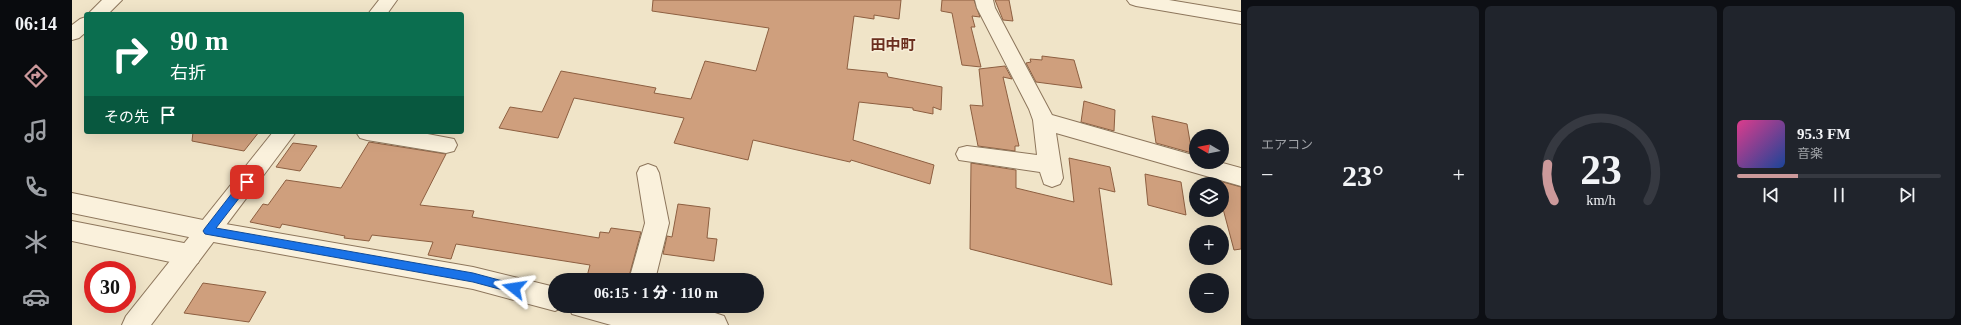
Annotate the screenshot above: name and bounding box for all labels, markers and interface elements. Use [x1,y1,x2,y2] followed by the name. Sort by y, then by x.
[15,14,57,34] text: 06:14
[170,25,228,56] text: 90 m
[104,28,156,80] icon: right
[870,37,916,53] district label: 田中町
[22,62,50,90] icon: directions
[170,63,206,83] text: 右折
[157,104,179,126] icon: arrive
[104,109,149,125] text: その先
[22,117,50,145] icon: music
[1797,126,1850,142] text: 95.3 FM
[1189,129,1229,169] north arrow
[1189,129,1229,313] map controls
[1261,137,1313,152] text: エアコン
[1580,146,1622,192] text: 23
[1797,146,1823,161] text: 音楽
[1342,159,1384,192] text: 23°
[1261,162,1273,187] text: −
[1453,162,1465,187] text: +
[230,165,264,199] pin
[236,171,258,193] icon: arrive
[22,173,50,201] icon: phone
[1189,177,1229,217] button: layers
[1760,184,1782,206] icon: previous
[1828,184,1850,206] icon: pause
[1896,184,1918,206] icon: next
[1586,191,1616,207] text: km/h
[1189,225,1229,265] button: +
[22,228,50,256] icon: climate
[84,261,136,313] speed limit sign: 30
[493,267,535,309] position arrow
[1189,273,1229,313] button: −
[22,283,50,311] icon: car
[594,285,718,301] text: 06:15 · 1 分 · 110 m

